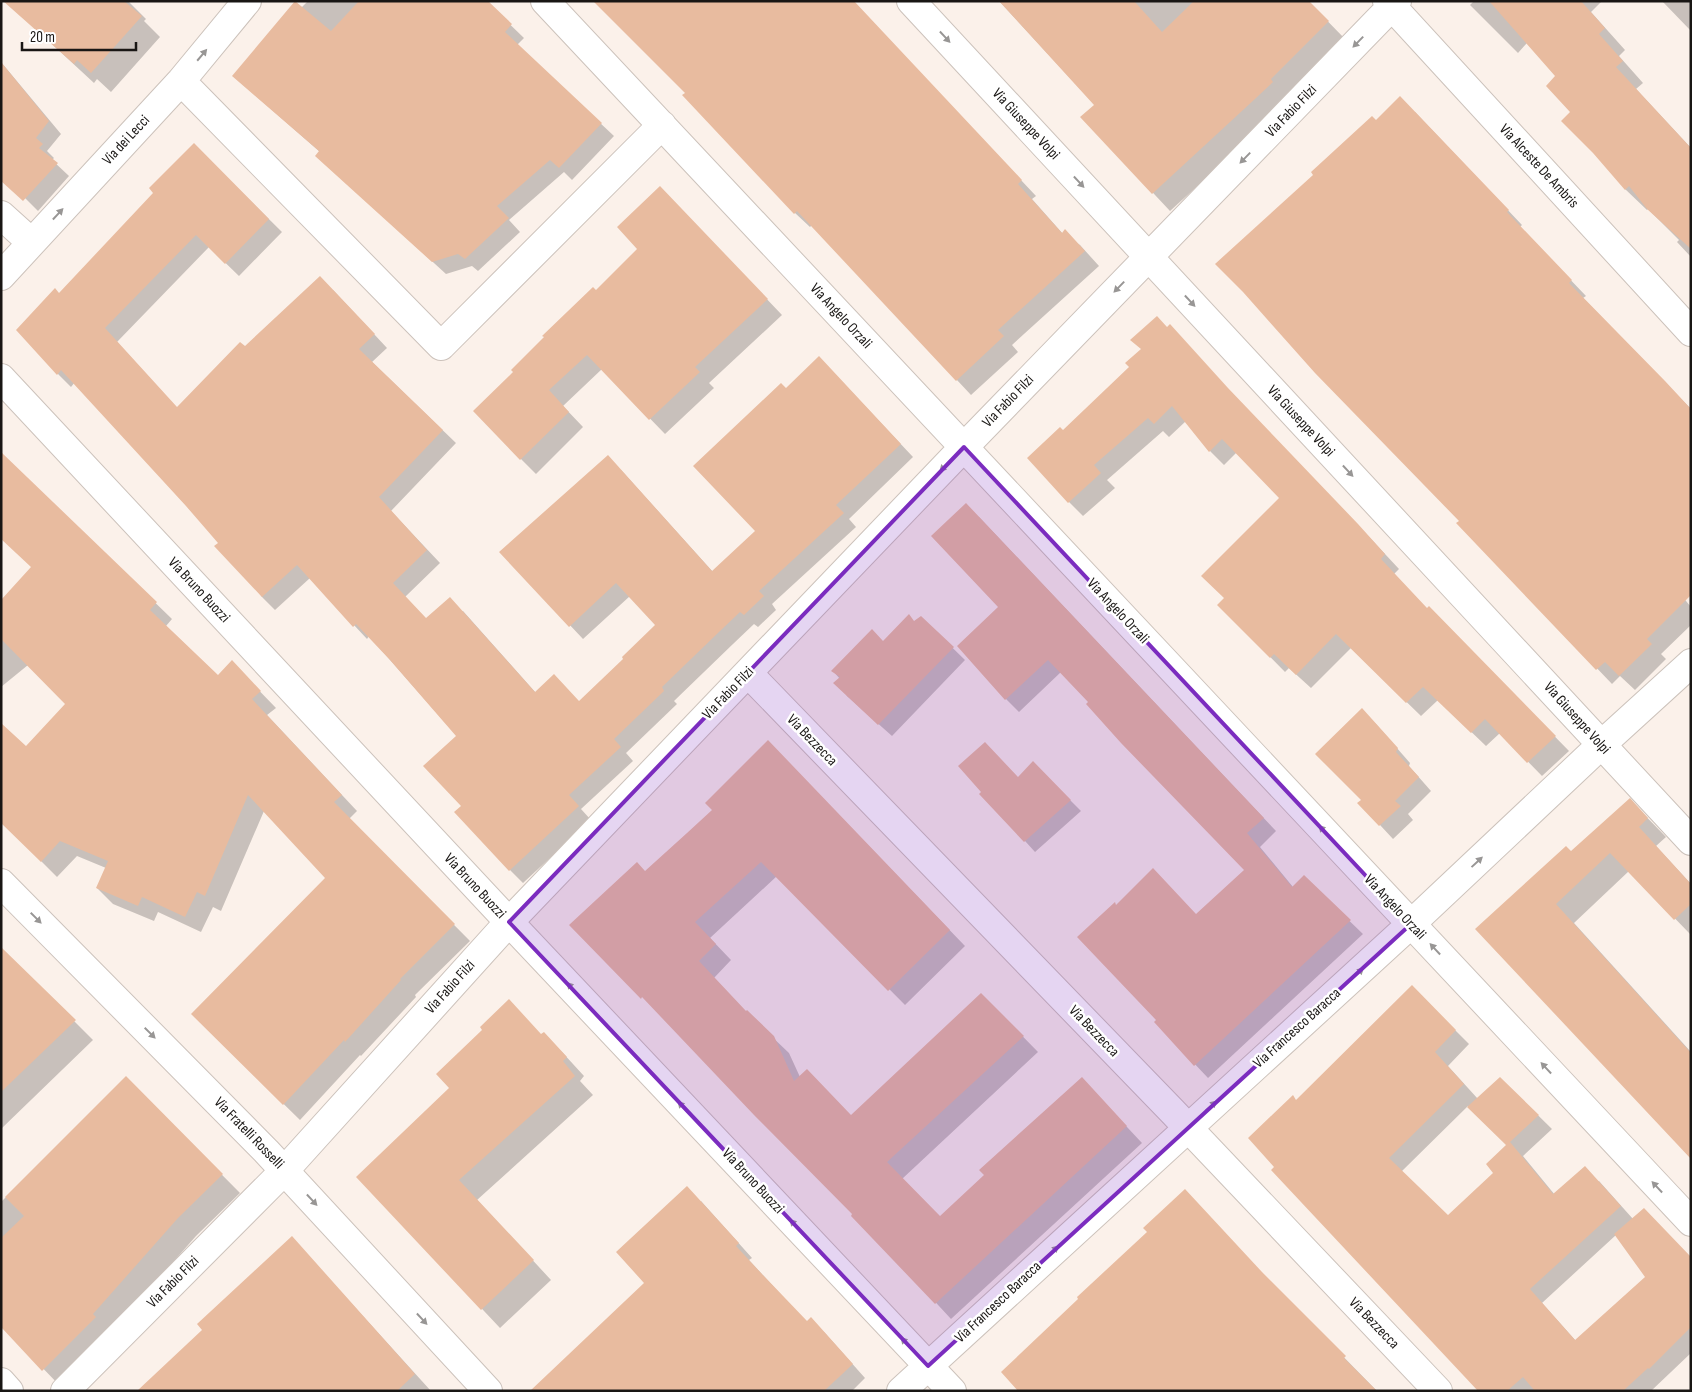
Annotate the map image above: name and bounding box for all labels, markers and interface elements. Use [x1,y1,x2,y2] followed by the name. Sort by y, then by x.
[22,20,136,52] scale bar
[30,28,55,47] text: 20 m
[939,31,951,43] one-way arrow
[1352,35,1364,47] one-way arrow
[197,48,208,61] one-way arrow
[1261,80,1321,141] street label: Via Fabio Filzi
[988,84,1064,164] street label: Via Giuseppe Volpi
[98,111,154,169] street label: Via dei Lecci
[1495,120,1583,212] street label: Via Alceste De Ambris
[1239,152,1251,164] one-way arrow
[1073,175,1085,187] one-way arrow
[52,208,64,220] one-way arrow
[806,279,876,353] street label: Via Angelo Orzali
[1113,281,1125,293] one-way arrow
[1184,294,1196,306] one-way arrow
[978,370,1038,431] street label: Via Fabio Filzi
[1263,381,1339,461] street label: Via Giuseppe Volpi
[939,460,951,472] one-way arrow
[1342,465,1354,477] one-way arrow
[164,553,234,627] street label: Via Bruno Buozzi
[1083,574,1153,648] street label: Via Angelo Orzali
[698,662,758,723] street label: Via Fabio Filzi
[1540,678,1615,758] street label: Via Giuseppe Volpi
[783,710,841,770] street label: Via Bezzecca
[1318,825,1330,837] one-way arrow
[440,849,510,923] street label: Via Bruno Buozzi
[1470,856,1482,868] one-way arrow
[1360,870,1430,944] street label: Via Angelo Orzali
[29,912,41,924] one-way arrow
[1429,944,1441,956] one-way arrow
[421,956,479,1018] street label: Via Fabio Filzi
[1351,967,1363,979] one-way arrow
[566,983,578,995] one-way arrow
[1249,984,1345,1072] street label: Via Francesco Baracca
[1065,1001,1123,1061] street label: Via Bezzecca
[144,1027,156,1039] one-way arrow
[1540,1062,1552,1074] one-way arrow
[210,1093,288,1173] street label: Via Fratelli Rosselli
[1205,1100,1217,1112] one-way arrow
[677,1101,689,1113] one-way arrow
[718,1144,788,1218] street label: Via Bruno Buozzi
[1651,1181,1663,1193] one-way arrow
[306,1193,318,1205] one-way arrow
[789,1219,801,1231] one-way arrow
[1047,1245,1059,1257] one-way arrow
[143,1252,203,1312] street label: Via Fabio Filzi
[951,1257,1045,1347] street label: Via Francesco Baracca
[1345,1293,1403,1353] street label: Via Bezzecca
[416,1313,428,1325] one-way arrow
[900,1337,912,1349] one-way arrow

